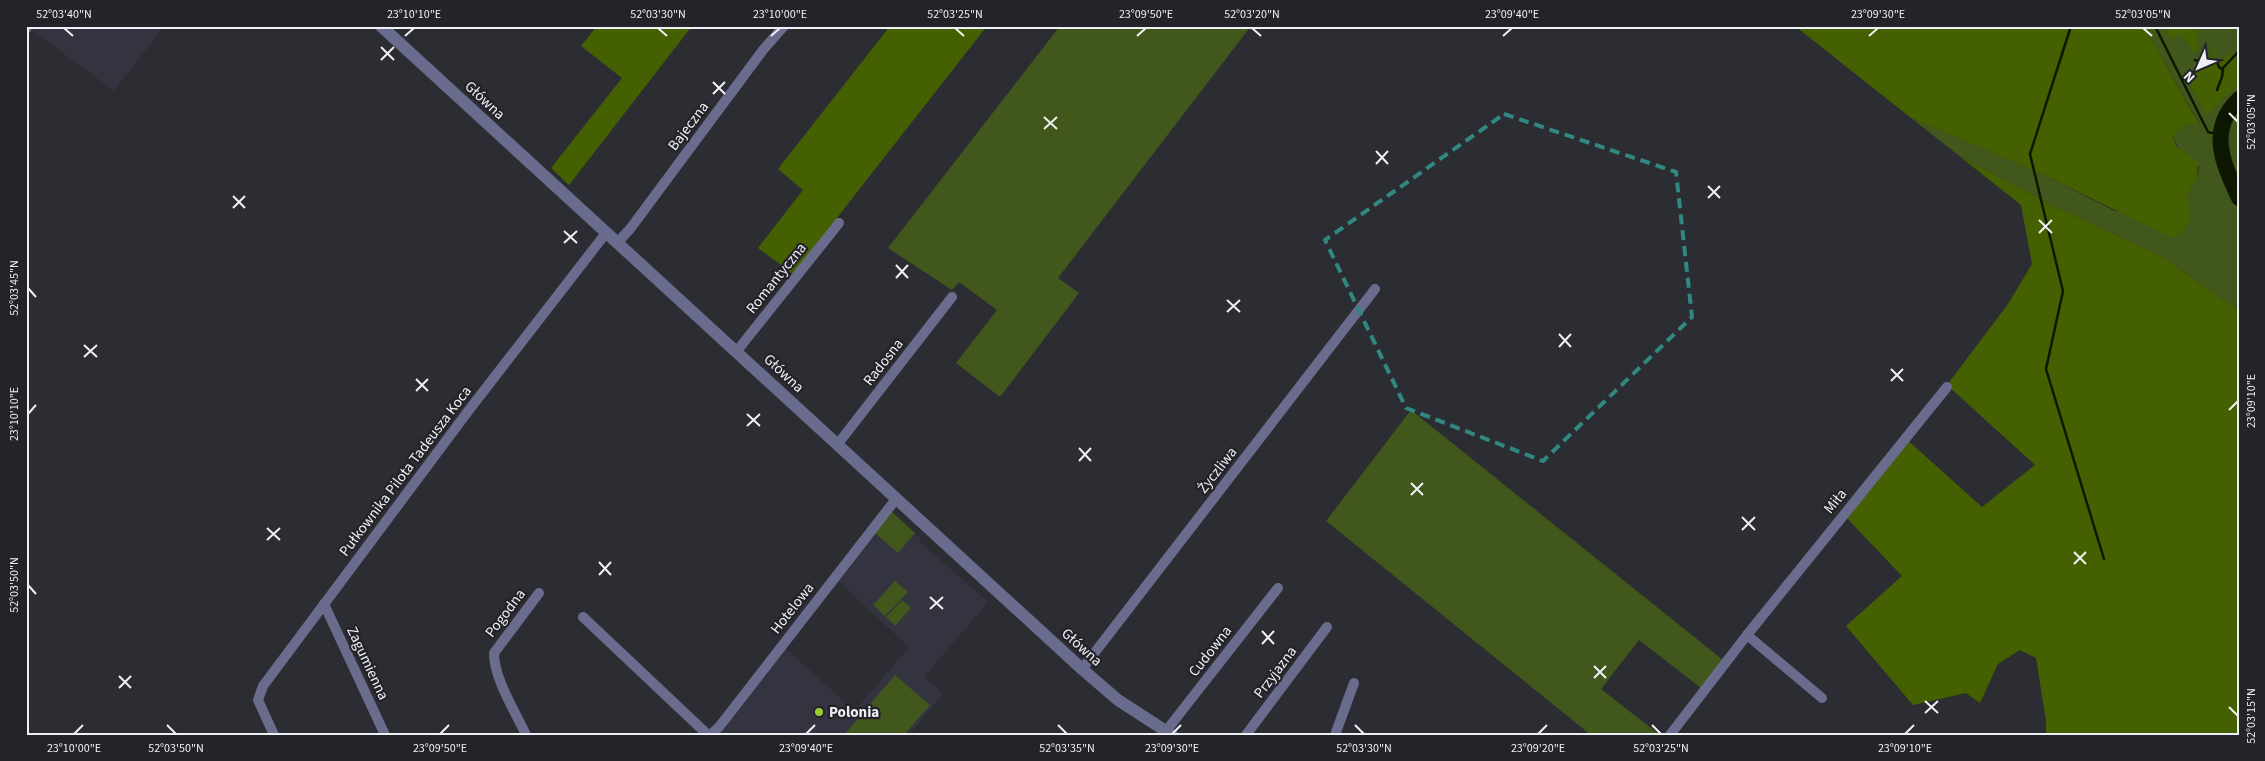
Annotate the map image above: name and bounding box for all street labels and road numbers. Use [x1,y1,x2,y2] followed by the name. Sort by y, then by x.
[460,76,510,125] street label: Główna
[663,97,714,155] street label: Bajeczna
[741,238,812,318] street label: Romantyczna
[858,334,908,390] street label: Radosna
[759,349,809,398] street label: Główna
[334,382,476,561] street label: Pułkownika Pilota Tadeusza Koca
[1193,443,1242,498] street label: Życzliwa
[1819,484,1852,518] street label: Miła
[766,578,819,638] street label: Hotelowa
[480,585,531,642] street label: Pogodna
[1184,621,1237,681] street label: Cudowna
[341,623,394,703] street label: Zagumienna
[1057,623,1107,671] street label: Główna
[1249,642,1302,703] street label: Przyjazna

